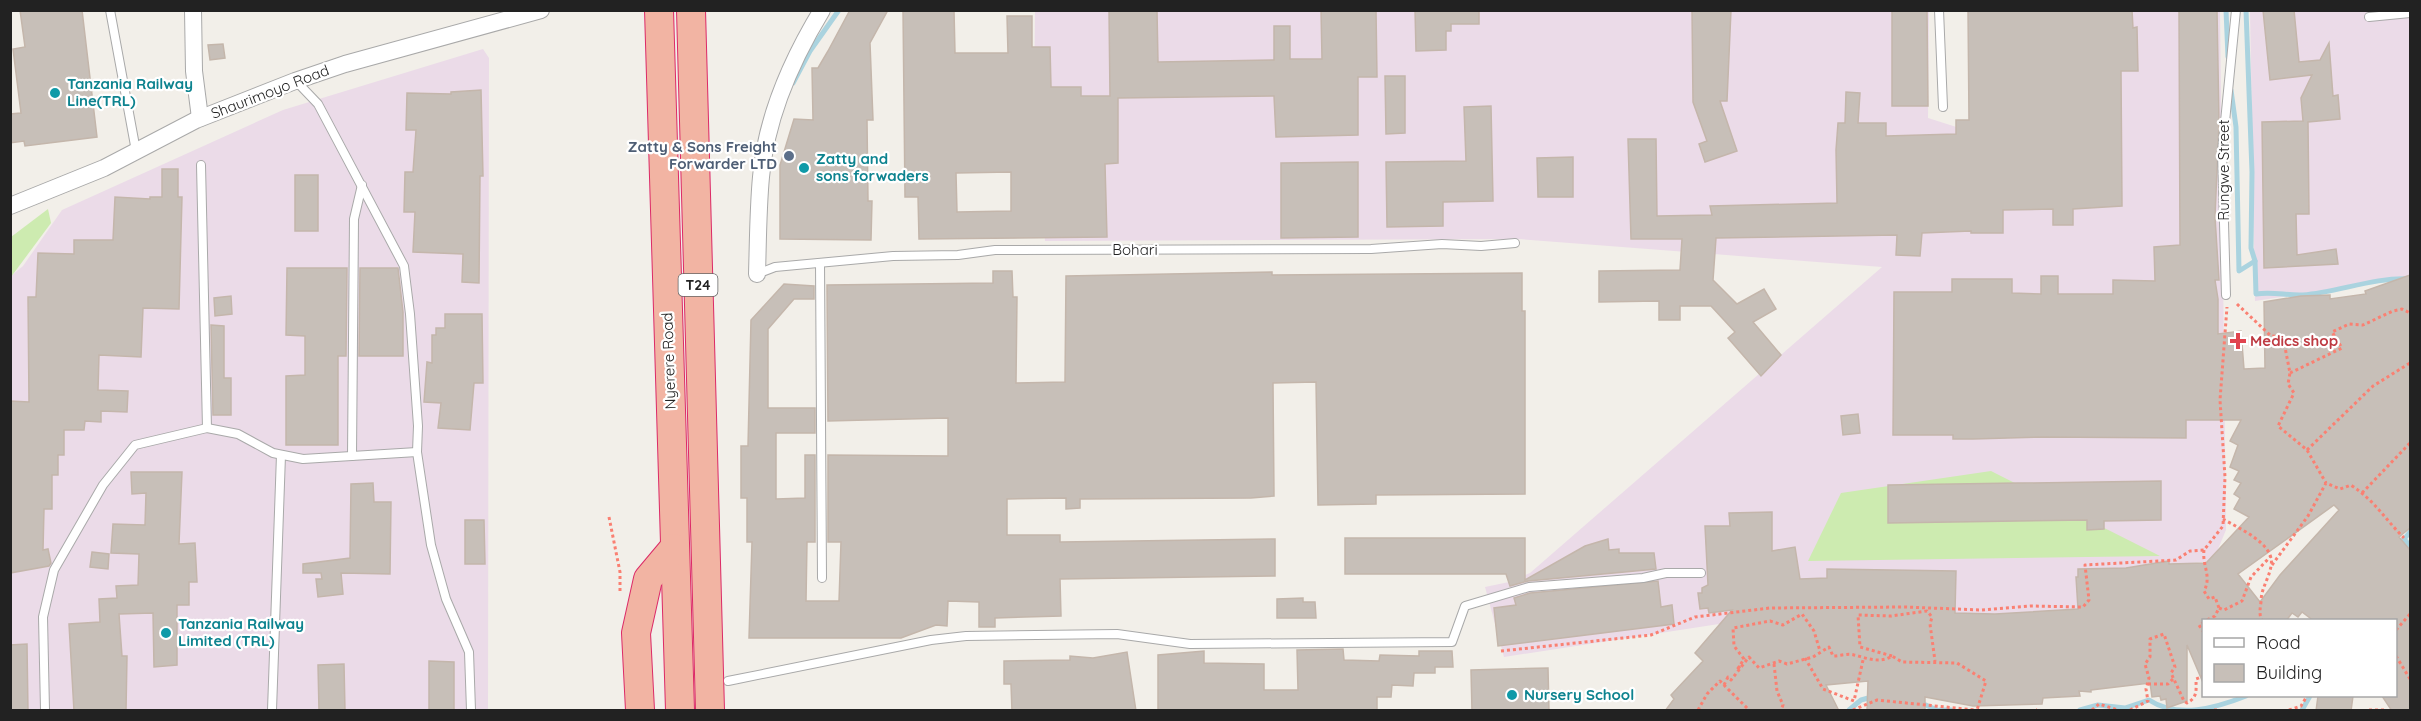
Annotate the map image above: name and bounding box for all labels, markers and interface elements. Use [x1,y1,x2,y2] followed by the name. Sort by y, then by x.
[208,60,332,123] street label: Shaurimoyo Road
[67,74,193,110] place label: Tanzania Railway Line(TRL)
[48,86,62,100] marker: Tanzania Railway Line(TRL)
[2214,119,2233,221] street label: Rungwe Street
[628,137,777,173] place label: Zatty & Sons Freight Forwarder LTD
[782,149,796,163] marker: Zatty & Sons Freight Forwarder LTD
[816,149,929,185] place label: Zatty and sons forwaders
[797,161,811,175] marker: Zatty and sons forwaders
[1112,240,1158,259] street label: Bohari
[678,274,718,296] road number: T24
[657,312,680,410] street label: Nyerere Road
[2250,331,2338,350] place label: Medics shop
[2231,334,2245,348] marker: Medics shop
[178,614,304,650] place label: Tanzania Railway Limited (TRL)
[2202,619,2397,697] legend
[159,626,173,640] marker: Tanzania Railway Limited (TRL)
[2256,631,2301,654] text: Road
[2256,661,2322,684] text: Building
[1524,685,1634,704] place label: Nursery School
[1505,688,1519,702] marker: Nursery School

